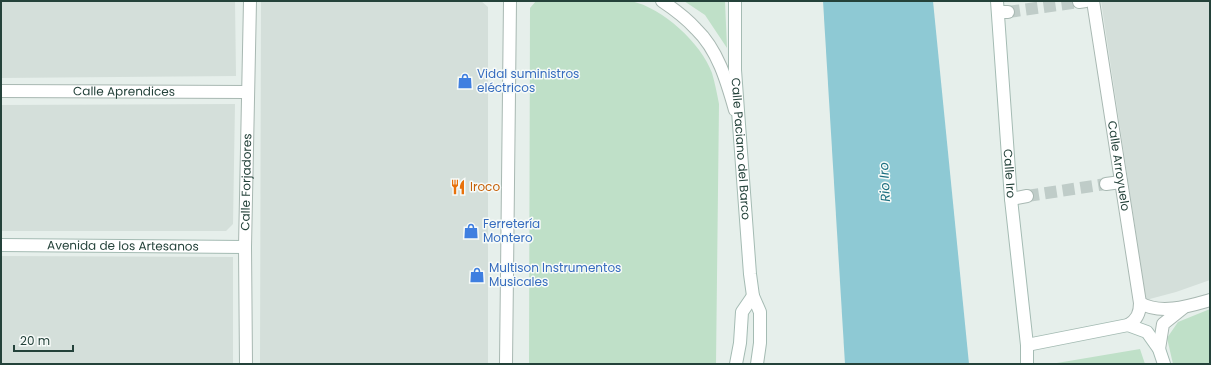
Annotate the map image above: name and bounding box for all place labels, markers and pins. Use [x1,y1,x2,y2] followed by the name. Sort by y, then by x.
[477,65,579,96] place label: Vidal suministros eléctricos
[456,72,474,90] shop icon: Vidal suministros eléctricos
[449,178,467,196] restaurant icon: Iroco
[470,178,500,195] place label: Iroco
[483,215,540,246] place label: Ferretería Montero
[462,222,480,240] shop icon: Ferretería Montero
[489,259,621,290] place label: Multison Instrumentos Musicales
[468,266,486,284] shop icon: Multison Instrumentos Musicales

